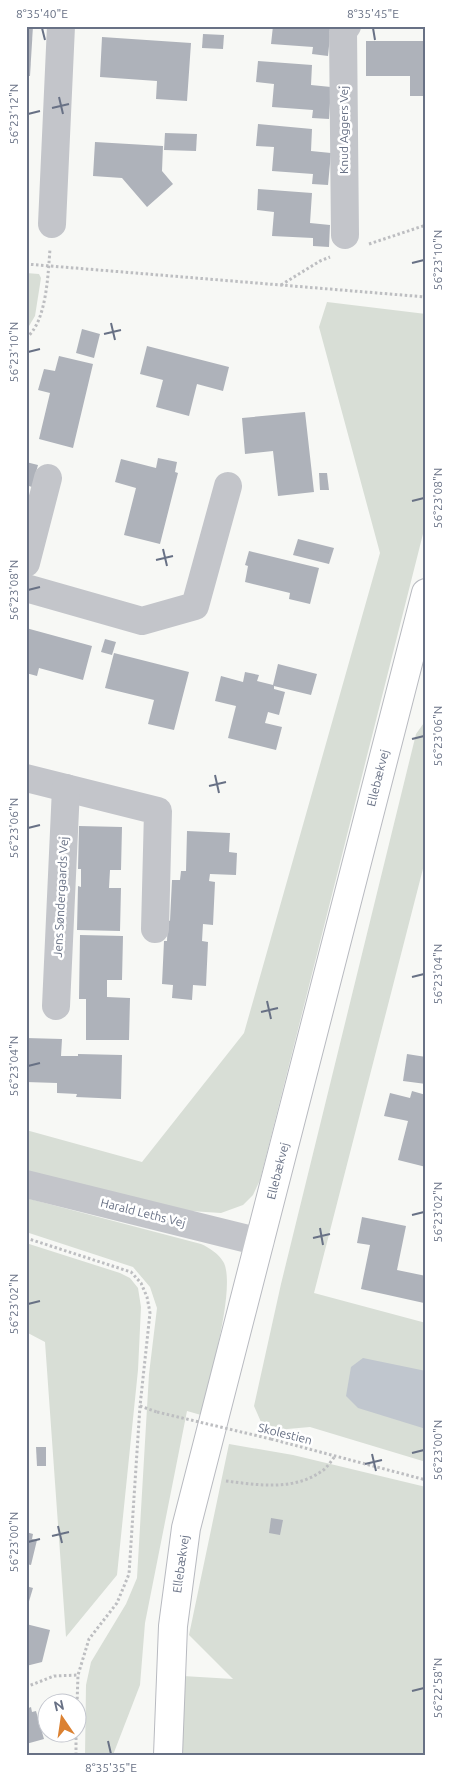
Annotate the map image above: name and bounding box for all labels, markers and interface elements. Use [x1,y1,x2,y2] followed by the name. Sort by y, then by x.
[16,7,68,20] text: 8°35'40"E
[347,7,399,20] text: 8°35'45"E
[7,84,20,144] text: 56°23'12"N
[337,86,350,174] street label: Knud Aggers Vej
[431,230,444,290] text: 56°23'10"N
[7,322,20,382] text: 56°23'10"N
[431,468,444,528] text: 56°23'08"N
[7,560,20,620] text: 56°23'08"N
[431,706,444,766] text: 56°23'06"N
[364,748,391,808] street label: Ellebækvej
[7,798,20,858] text: 56°23'06"N
[51,836,70,958] street label: Jens Søndergaards Vej
[431,944,444,1004] text: 56°23'04"N
[7,1036,20,1096] text: 56°23'04"N
[264,1141,291,1201] street label: Ellebækvej
[431,1182,444,1242] text: 56°23'02"N
[99,1196,187,1229] street label: Harald Leths Vej
[7,1274,20,1334] text: 56°23'02"N
[431,1420,444,1480] text: 56°23'00"N
[257,1421,313,1447] street label: Skolestien
[7,1512,20,1572] text: 56°23'00"N
[170,1534,191,1594] street label: Ellebækvej
[431,1658,444,1718] text: 56°22'58"N
[38,1694,88,1744] north arrow
[52,1696,66,1714] text: N
[85,1761,137,1774] text: 8°35'35"E

